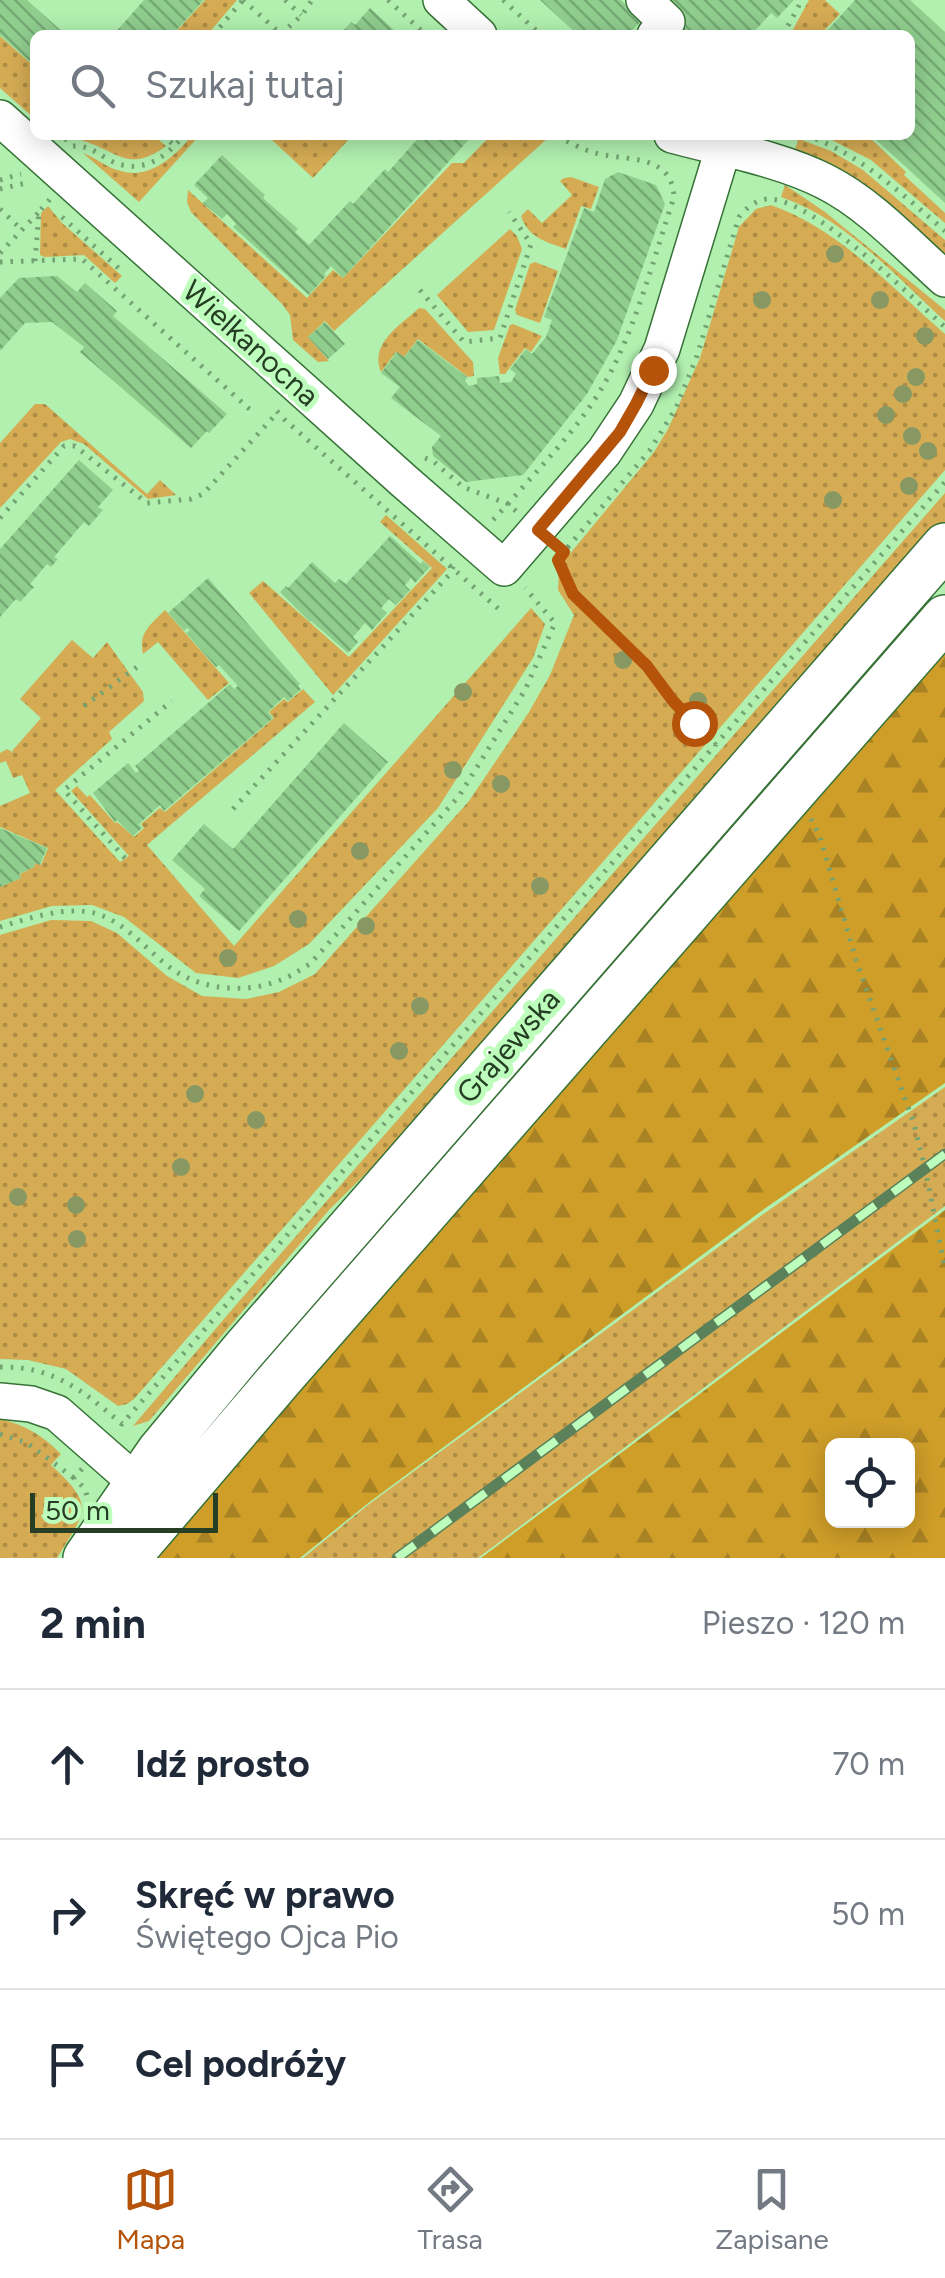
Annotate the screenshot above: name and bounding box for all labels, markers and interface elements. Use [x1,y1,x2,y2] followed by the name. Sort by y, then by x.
[30,30,915,140] search box
[65,58,120,113] icon: search
[145,62,345,108] text: Szukaj tutaj
[175,272,327,414] street label: Wielkanocna
[631,348,677,394] route end
[672,701,718,747] route start
[448,981,568,1111] street label: Grajewska
[825,1438,915,1528] map controls
[825,1438,915,1528] button: locate
[30,1488,218,1532] scale bar
[45,1493,110,1527] text: 50 m
[40,1598,146,1649] text: 2 min
[702,1604,905,1642] text: Pieszo · 120 m
[40,1737,95,1792] icon: ahead
[135,1741,310,1787] text: Idź prosto
[832,1745,905,1783] text: 70 m
[135,1872,395,1918] text: Skręć w prawo
[40,1887,95,1942] icon: right
[831,1895,905,1933] text: 50 m
[135,1918,399,1956] text: Świętego Ojca Pio
[40,2037,95,2092] icon: arrive
[135,2041,346,2087] text: Cel podróży
[116,2162,185,2256] tab: Mapa
[418,2162,483,2256] tab: Trasa
[715,2162,829,2256] tab: Zapisane

